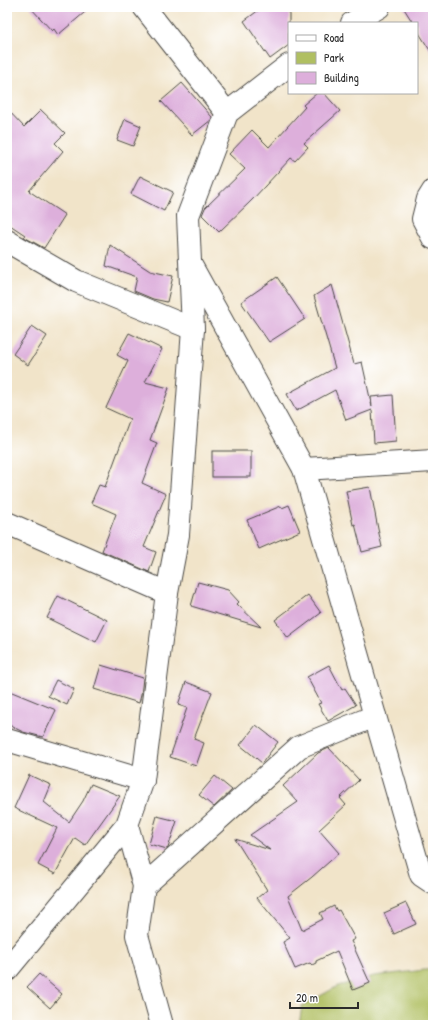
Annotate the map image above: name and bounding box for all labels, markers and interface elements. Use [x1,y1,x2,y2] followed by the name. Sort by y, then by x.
[288,22,418,94] legend
[324,29,344,46] text: Road
[324,49,344,66] text: Park
[324,69,359,86] text: Building
[290,984,358,1010] scale bar
[296,989,318,1006] text: 20 m

